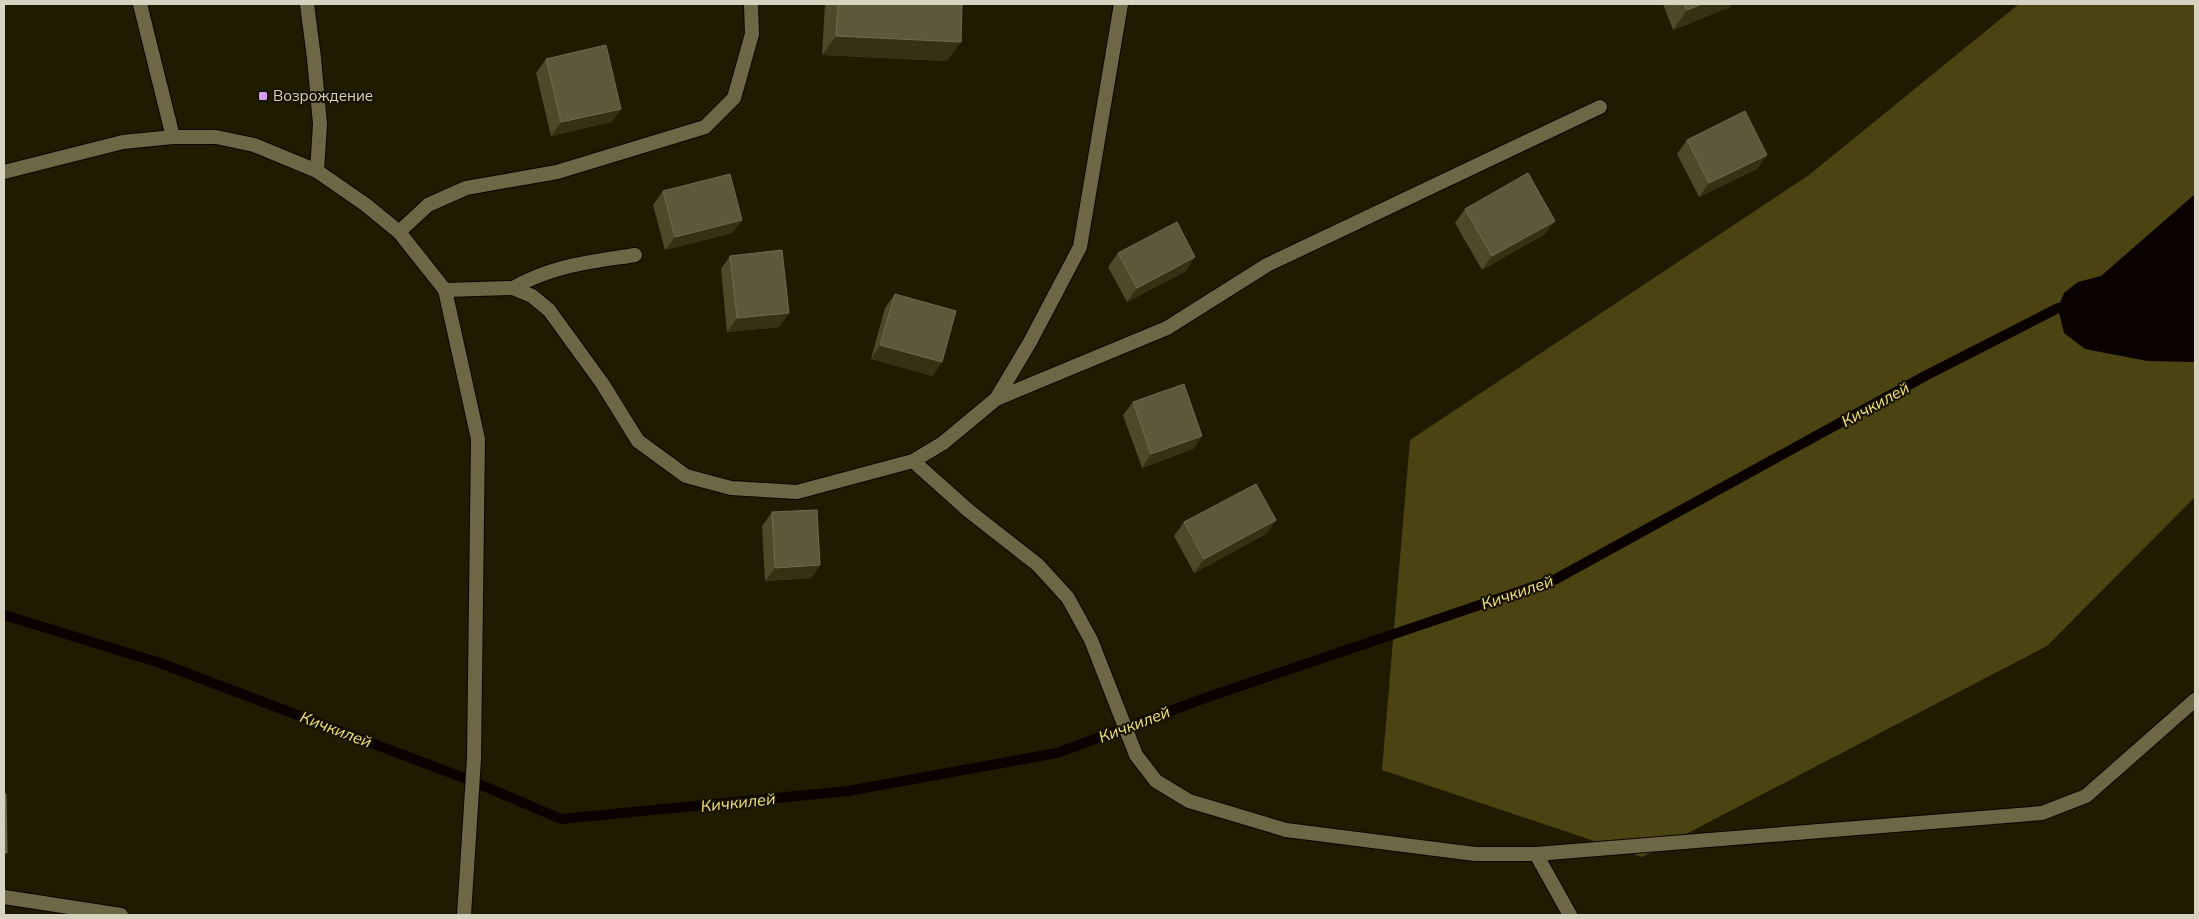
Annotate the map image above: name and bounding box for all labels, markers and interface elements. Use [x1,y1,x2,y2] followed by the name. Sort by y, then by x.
[273,86,373,105] place label: Возрождение
[257,90,269,102] marker: Возрождение
[1837,377,1913,431] water label: Кичкилей
[1478,570,1556,614] water label: Кичкилей
[1095,701,1173,747] water label: Кичкилей
[297,706,375,752] water label: Кичкилей
[700,788,776,816] water label: Кичкилей

